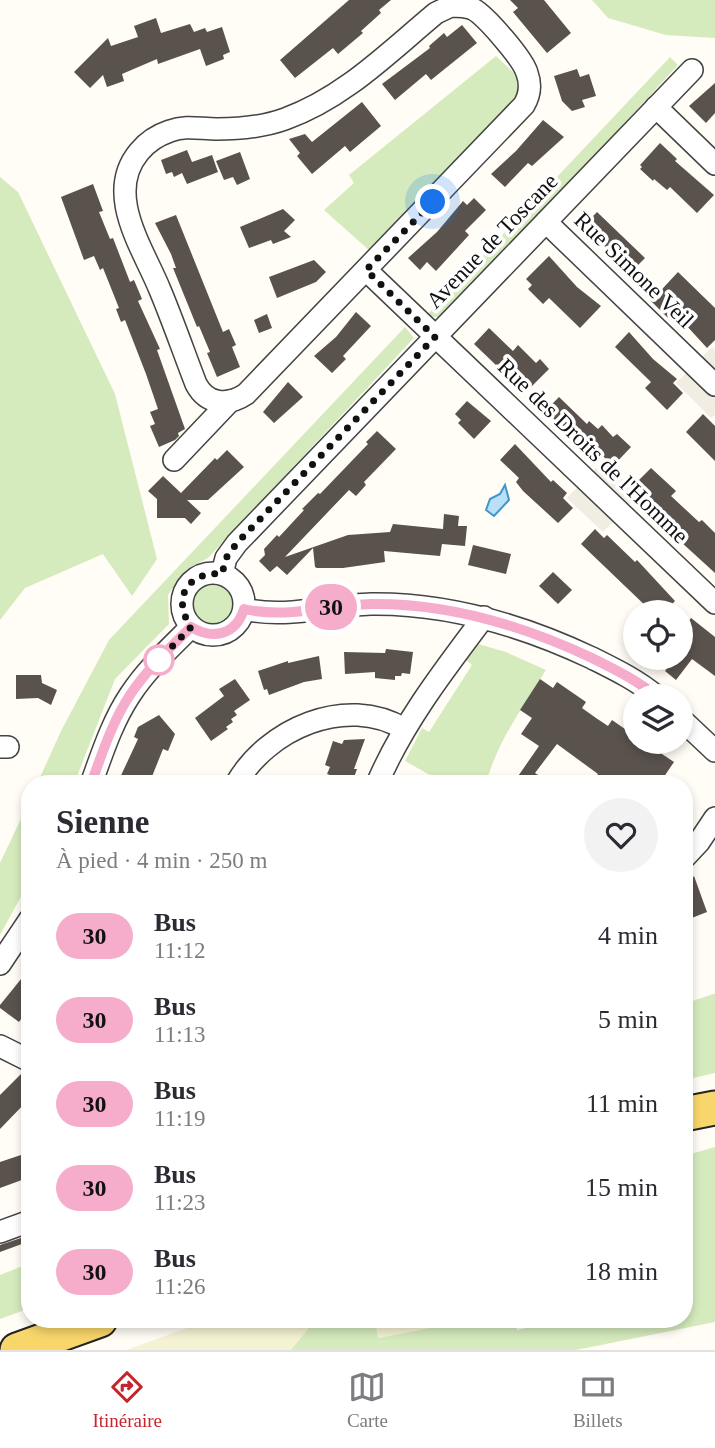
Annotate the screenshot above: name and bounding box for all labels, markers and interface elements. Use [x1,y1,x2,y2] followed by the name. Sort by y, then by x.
[421,168,563,314] street label: Avenue de Toscane
[415,184,450,219] your location
[569,207,699,333] street label: Rue Simone Veil
[493,354,693,548] street label: Rue des Droits de l'Homme
[300,584,362,630] line badge: 30
[319,594,343,620] text: 30
[623,600,693,754] map controls
[623,600,693,670] button: locate
[144,645,174,675] unlabelled marker
[623,684,693,754] button: layers
[584,798,658,872] button: heart
[56,804,150,840] text: Sienne
[56,848,267,873] text: À pied · 4 min · 250 m
[154,908,196,937] text: Bus
[598,921,658,950] text: 4 min
[83,923,107,949] text: 30
[154,938,206,963] text: 11:12
[154,992,196,1021] text: Bus
[598,1005,658,1034] text: 5 min
[83,1007,107,1033] text: 30
[154,1022,206,1047] text: 11:13
[154,1076,196,1105] text: Bus
[586,1089,658,1118] text: 11 min
[83,1091,107,1117] text: 30
[154,1106,206,1131] text: 11:19
[154,1160,196,1189] text: Bus
[585,1173,658,1202] text: 15 min
[83,1175,107,1201] text: 30
[154,1190,206,1215] text: 11:23
[154,1244,196,1273] text: Bus
[585,1257,658,1286] text: 18 min
[83,1259,107,1285] text: 30
[154,1274,206,1299] text: 11:26
[92,1368,162,1432] tab: Itinéraire
[347,1368,388,1432] tab: Carte
[573,1368,623,1432] tab: Billets

